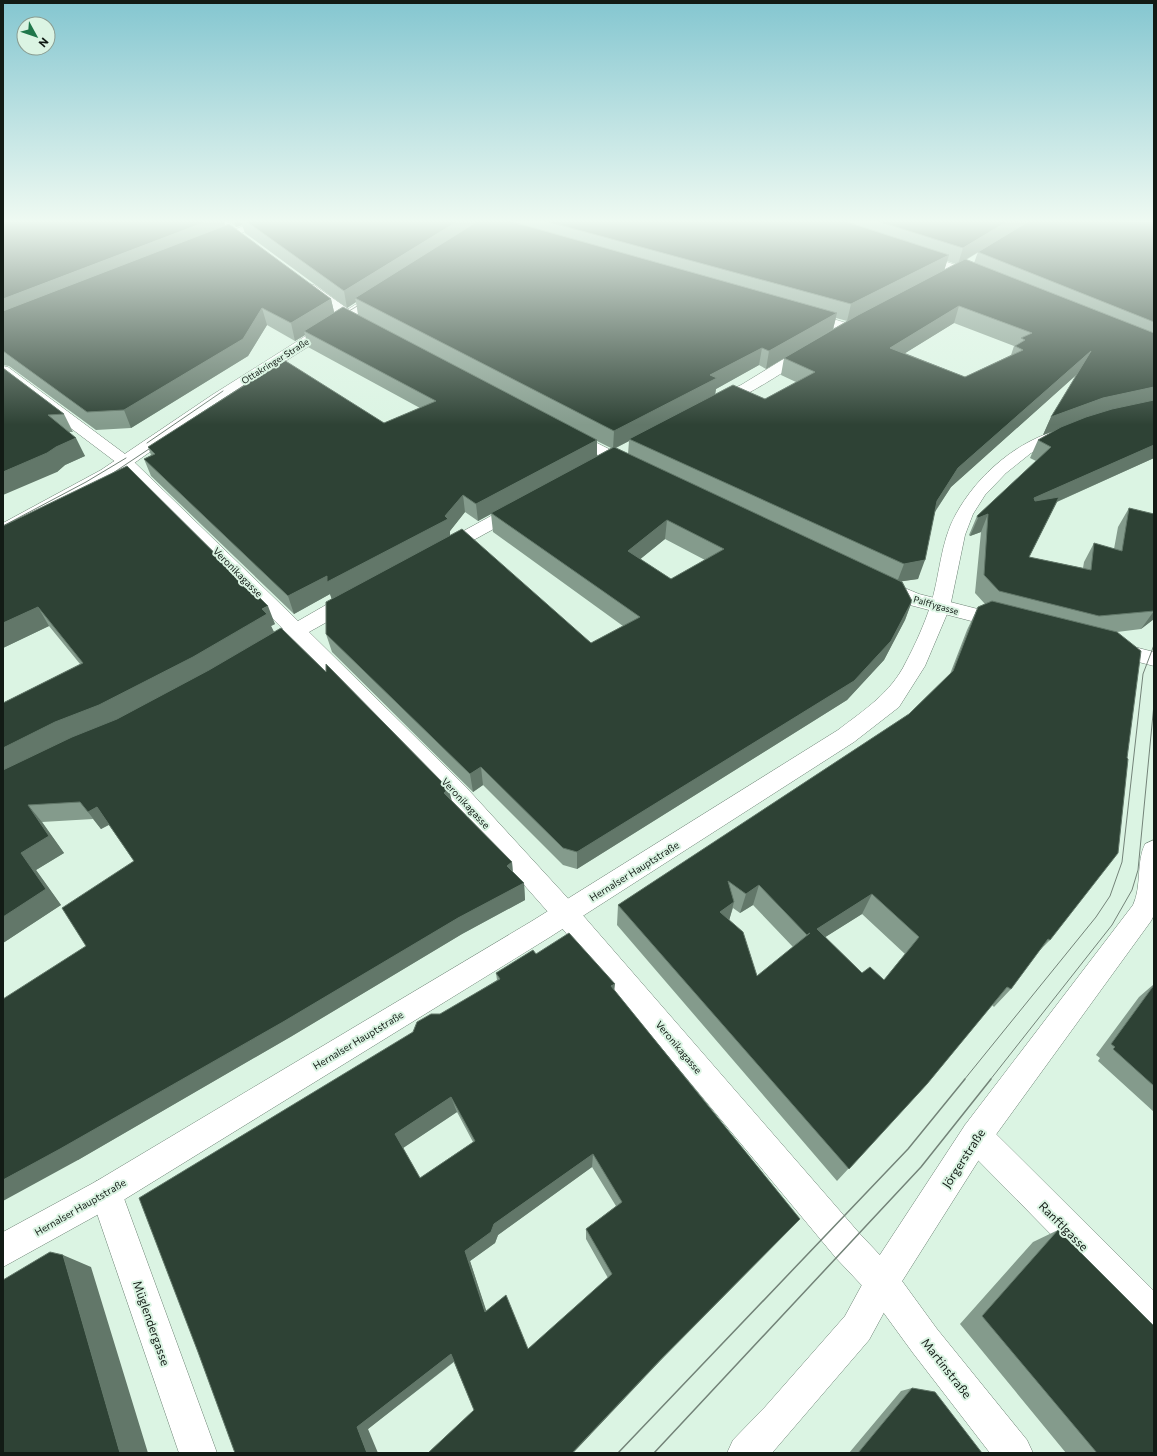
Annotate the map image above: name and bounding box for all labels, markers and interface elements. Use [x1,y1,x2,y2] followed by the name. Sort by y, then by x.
[16,16,56,56] north arrow
[36,35,52,50] text: N
[239,336,311,386] street label: Ottakringer Straße
[211,545,265,599] street label: Veronikagasse
[912,593,960,617] street label: Palffygasse
[439,775,493,831] street label: Veronikagasse
[587,839,681,903] street label: Hernalser Hauptstraße
[311,1008,405,1072] street label: Hernalser Hauptstraße
[653,1018,705,1076] street label: Veronikagasse
[939,1126,988,1191] street label: Jörgerstraße
[32,1176,128,1238] street label: Hernalser Hauptstraße
[1036,1198,1092,1254] street label: Ranftlgasse
[131,1279,173,1367] street label: Müglendergasse
[919,1335,975,1401] street label: Martinstraße

